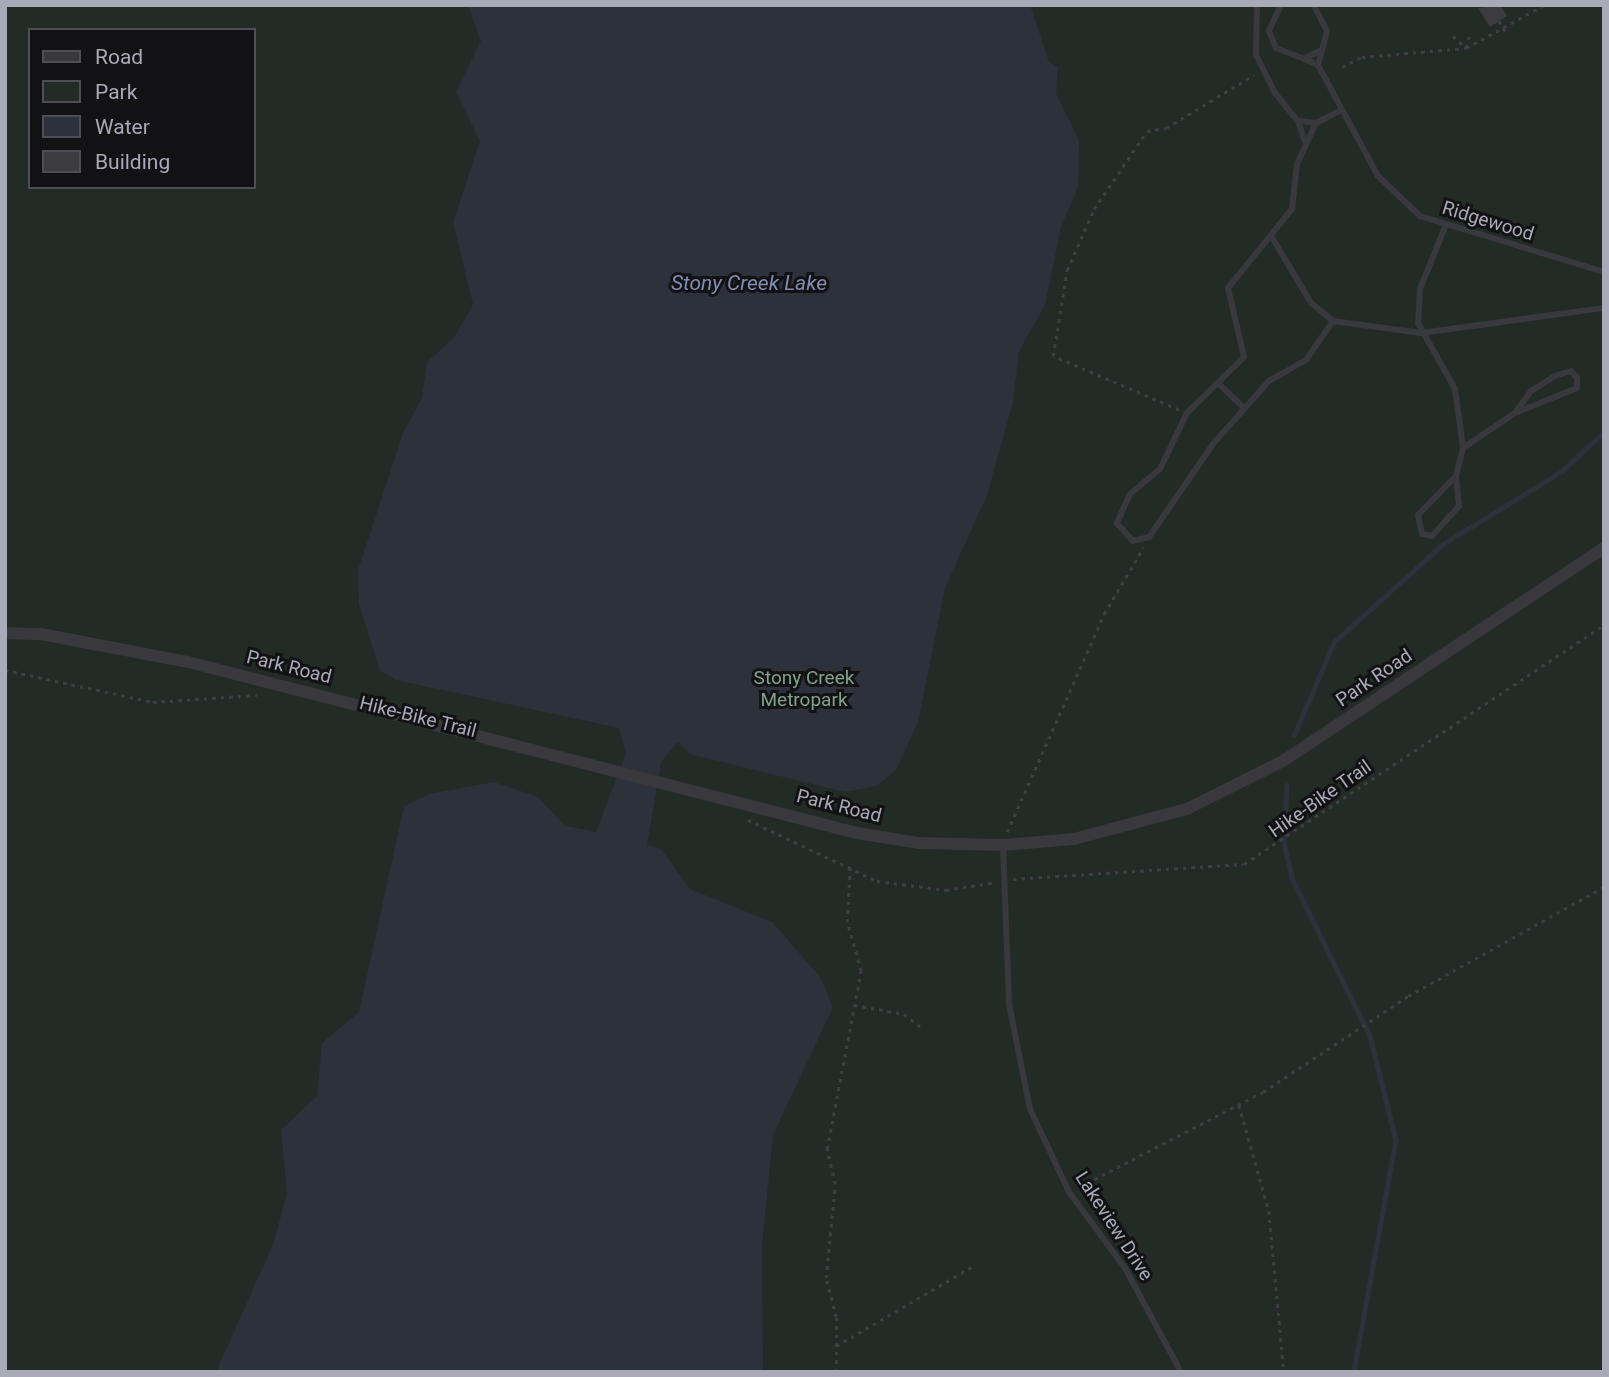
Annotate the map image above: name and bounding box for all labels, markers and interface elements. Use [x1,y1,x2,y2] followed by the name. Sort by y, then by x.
[28,28,256,189] legend
[95,45,143,69] text: Road
[95,80,137,104] text: Park
[95,115,150,139] text: Water
[95,150,170,174] text: Building
[1440,196,1536,246] street label: Ridgewood
[671,270,827,296] water label: Stony Creek Lake
[1332,644,1416,712] street label: Park Road
[244,645,334,689] street label: Park Road
[754,667,854,711] park label: Stony Creek Metropark
[357,691,479,743] street label: Hike-Bike Trail
[1264,755,1376,843] street label: Hike-Bike Trail
[794,784,884,828] street label: Park Road
[1070,1167,1158,1285] street label: Lakeview Drive

